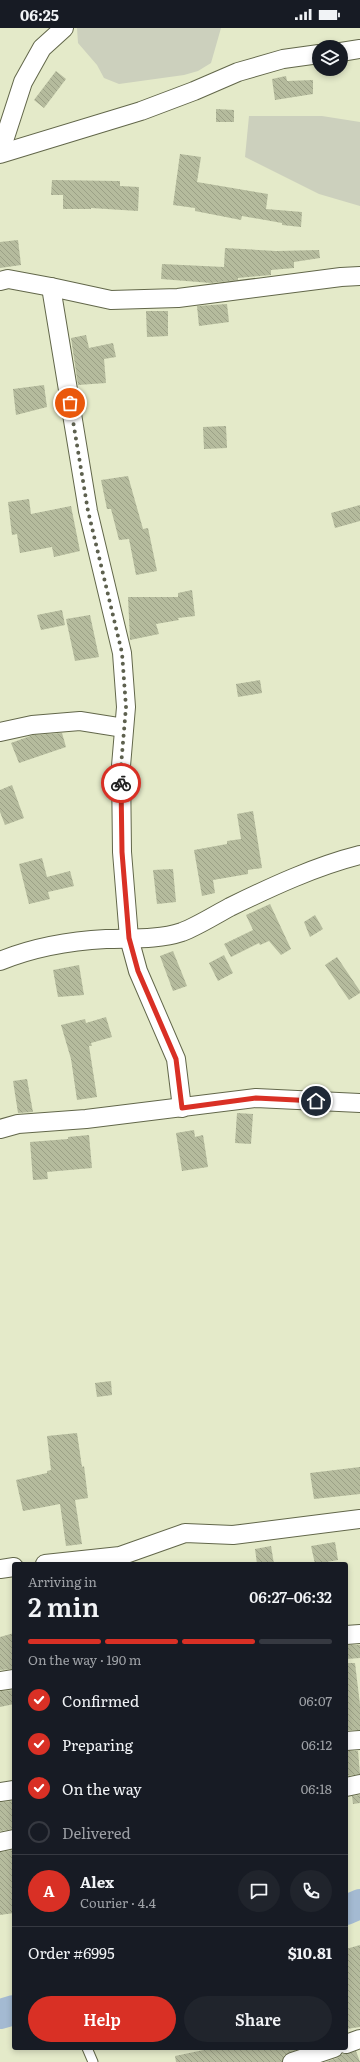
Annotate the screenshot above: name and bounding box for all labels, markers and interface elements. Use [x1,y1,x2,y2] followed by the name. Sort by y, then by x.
[20,3,59,26] text: 06:25
[312,40,348,76] map controls
[312,40,348,76] button: layers
[53,386,87,420] pin
[59,392,81,414] icon: bag
[101,763,141,803] courier
[110,772,132,794] icon: bike
[299,1084,333,1118] pin
[305,1090,327,1112] icon: home
[28,1572,97,1591] text: Arriving in
[249,1585,332,1608] text: 06:27–06:32
[28,1586,99,1625] text: 2 min
[28,1650,141,1669] text: On the way · 190 m
[28,1689,50,1711] icon: check
[62,1689,139,1712] text: Confirmed
[299,1691,332,1710] text: 06:07
[28,1733,50,1755] icon: check
[62,1733,133,1756] text: Preparing
[301,1735,332,1754] text: 06:12
[28,1777,50,1799] icon: check
[62,1777,142,1800] text: On the way
[301,1779,332,1798] text: 06:18
[62,1821,131,1844] text: Delivered
[80,1870,114,1893] text: Alex
[238,1870,280,1912] button: chat
[290,1870,332,1912] button: phone
[43,1879,55,1902] text: A
[80,1893,156,1912] text: Courier · 4.4
[28,1941,115,1964] text: Order #6995
[288,1941,332,1964] text: $10.81
[28,1996,176,2042] button: Help
[184,1996,332,2042] button: Share

